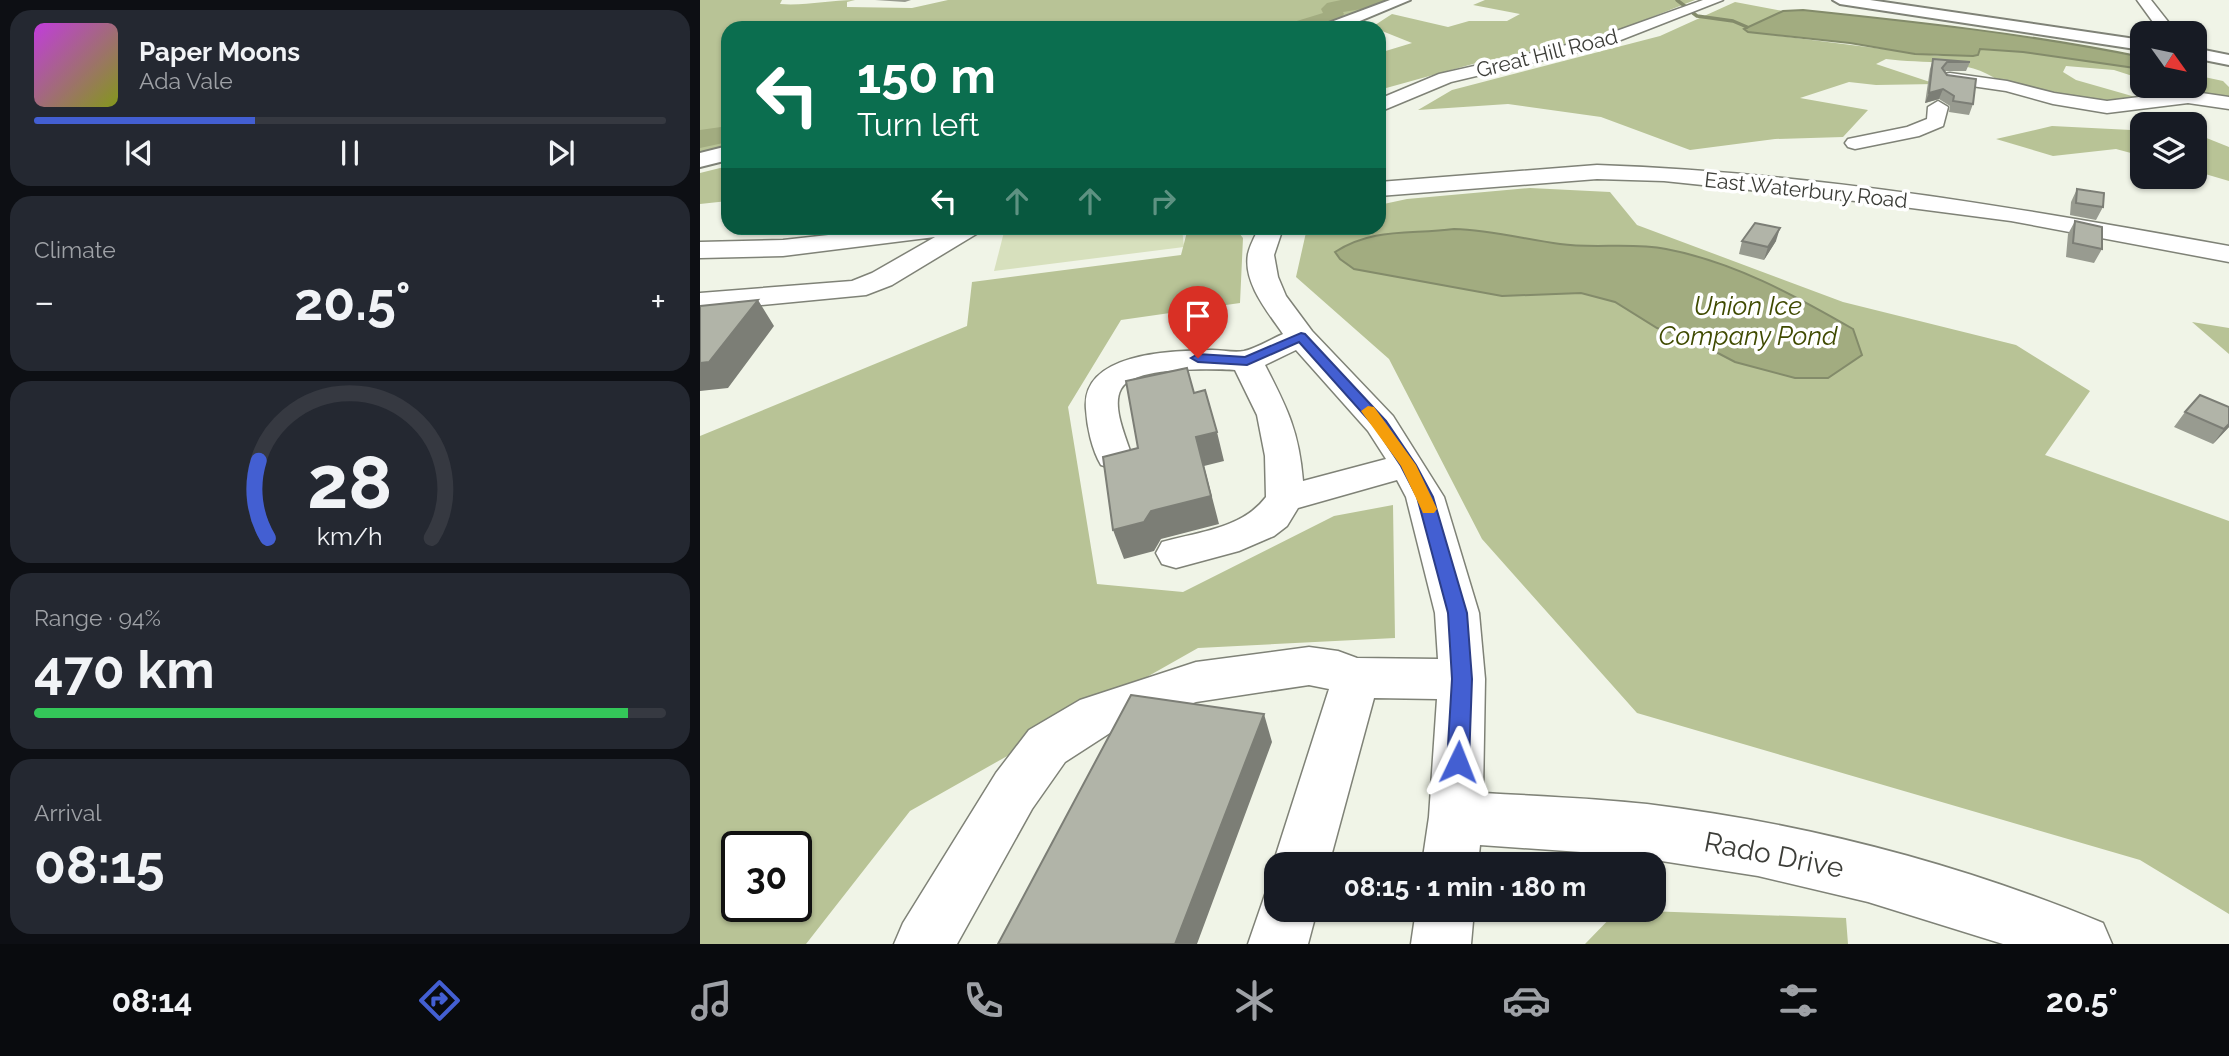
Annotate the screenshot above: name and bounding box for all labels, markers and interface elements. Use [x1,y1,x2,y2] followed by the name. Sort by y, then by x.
[2130,21,2207,98] north arrow
[2130,21,2207,189] map controls
[1474,23,1620,83] street label: Great Hill Road
[139,37,300,67] text: Paper Moons
[857,47,996,104] text: 150 m
[742,49,833,140] icon: left
[139,67,233,94] text: Ada Vale
[857,106,979,143] text: Turn left
[2130,112,2207,189] button: layers
[120,134,158,172] icon: previous
[331,134,369,172] icon: pause
[542,134,580,172] icon: next
[1703,167,1909,213] street label: East Waterbury Road
[925,182,963,220] icon: left
[998,182,1036,220] icon: ahead
[1071,182,1109,220] icon: ahead
[1144,182,1182,220] icon: right
[34,236,116,263] text: Climate
[294,271,411,332] text: 20.5°
[34,279,54,324] text: −
[650,279,666,324] text: +
[1168,286,1228,358] pin
[1658,291,1838,351] water label: Union Ice Company Pond
[1179,297,1217,335] icon: arrive
[307,440,393,525] text: 28
[317,521,383,551] text: km/h
[34,604,161,631] text: Range · 94%
[34,639,215,700] text: 470 km
[1421,725,1495,799] position arrow
[34,799,101,826] text: Arrival
[1701,825,1847,885] street label: Rado Drive
[721,831,812,922] speed limit sign: 30
[34,834,165,895] text: 08:15
[1344,872,1586,902] text: 08:15 · 1 min · 180 m
[415,976,464,1025] icon: directions
[687,976,736,1025] icon: music
[959,976,1008,1025] icon: phone
[1230,976,1279,1025] icon: climate
[1502,976,1551,1025] icon: car
[1774,976,1823,1025] icon: filters
[111,982,192,1019] text: 08:14
[2046,982,2118,1019] text: 20.5°

